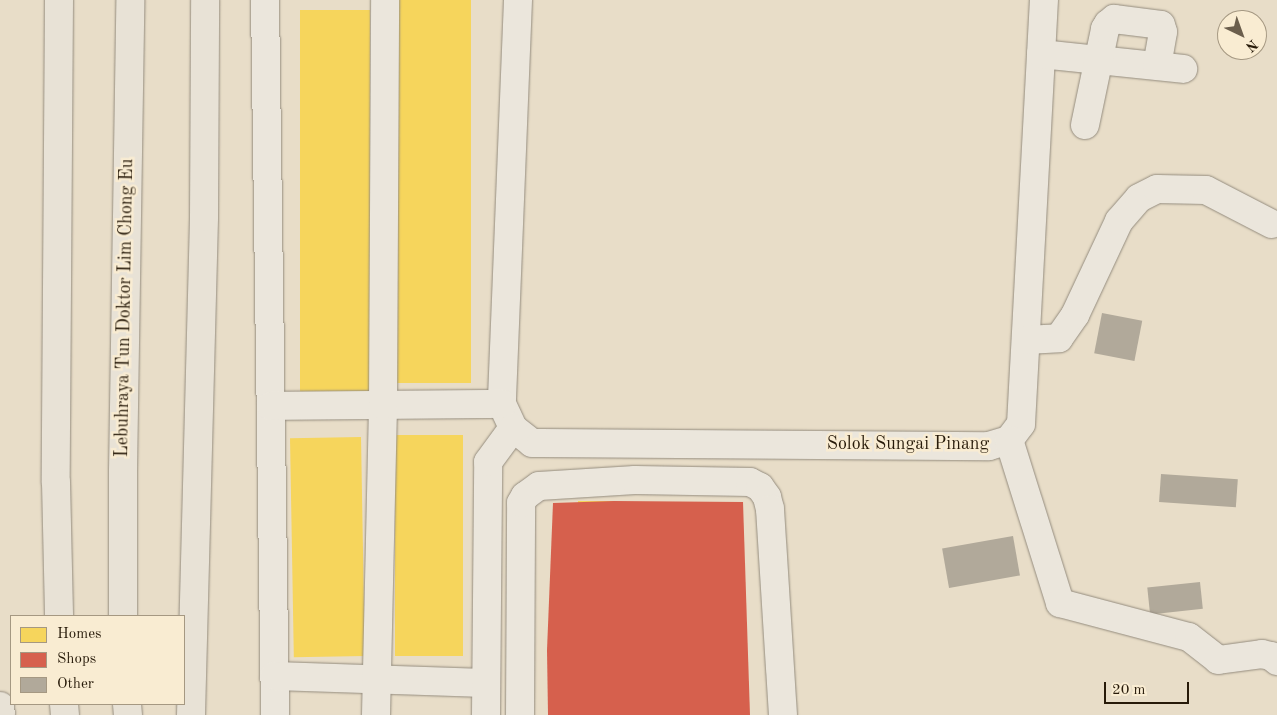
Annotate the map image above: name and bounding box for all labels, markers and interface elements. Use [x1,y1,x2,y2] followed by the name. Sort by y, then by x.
[1217,10,1267,60] north arrow
[1243,37,1260,54] text: N
[112,159,138,457] street label: Lebuhraya Tun Doktor Lim Chong Eu
[827,433,989,455] street label: Solok Sungai Pinang
[10,615,185,705] legend
[57,627,102,642] text: Homes
[57,652,96,667] text: Shops
[1107,672,1192,704] scale bar
[57,677,94,692] text: Other
[1112,683,1146,698] text: 20 m

